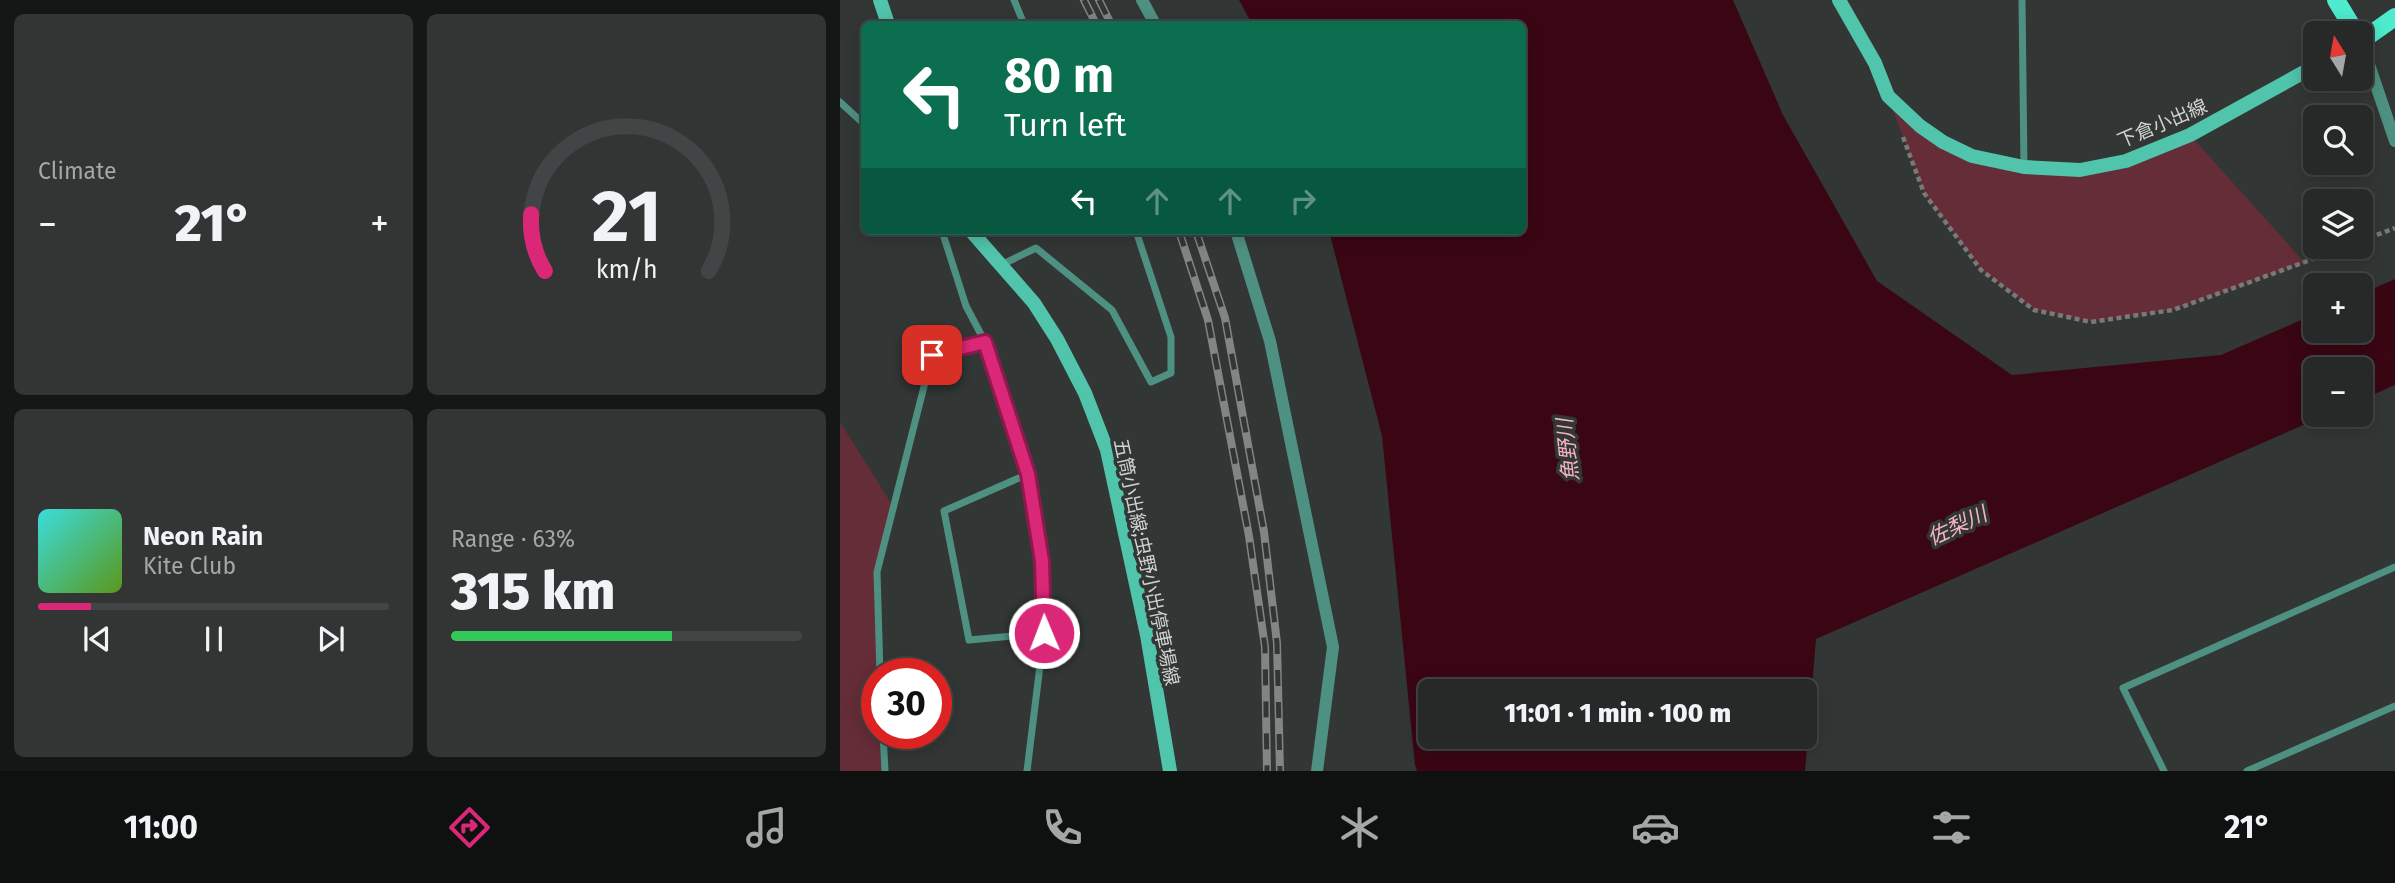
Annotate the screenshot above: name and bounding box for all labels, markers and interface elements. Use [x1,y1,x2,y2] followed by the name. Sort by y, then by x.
[2303,21,2373,91] north arrow
[2303,21,2373,427] map controls
[1004,46,1114,105] text: 80 m
[889,49,980,140] icon: left
[2114,94,2210,153] street label: 下倉小出線
[2303,105,2373,175] button: search
[1004,106,1126,144] text: Turn left
[38,157,117,185] text: Climate
[592,173,661,260] text: 21
[1065,182,1103,220] icon: left
[1138,182,1176,220] icon: ahead
[1211,182,1249,220] icon: ahead
[1284,182,1322,220] icon: right
[2303,189,2373,259] button: layers
[175,192,252,255] text: 21°
[38,201,57,247] text: −
[370,201,389,247] text: +
[596,254,657,284] text: km/h
[2303,273,2373,343] button: +
[902,325,962,385] pin
[913,336,951,374] icon: arrive
[2303,357,2373,427] button: −
[1552,415,1584,483] water label: 魚野川
[1109,437,1184,688] street label: 五筒小出線;虫野小出停車場線
[1923,500,1993,551] water label: 佐梨川
[143,521,263,552] text: Neon Rain
[451,525,575,553] text: Range · 63%
[143,552,236,580] text: Kite Club
[451,560,615,623] text: 315 km
[1007,596,1081,670] position arrow
[78,620,116,658] icon: previous
[195,620,233,658] icon: pause
[312,620,350,658] icon: next
[861,658,952,749] speed limit sign: 30
[1504,698,1731,729] text: 11:01 · 1 min · 100 m
[445,803,494,852] icon: directions
[742,803,791,852] icon: music
[1038,803,1087,852] icon: phone
[1335,803,1384,852] icon: climate
[1631,803,1680,852] icon: car
[1927,803,1976,852] icon: filters
[124,808,198,846] text: 11:00
[2224,808,2271,846] text: 21°

